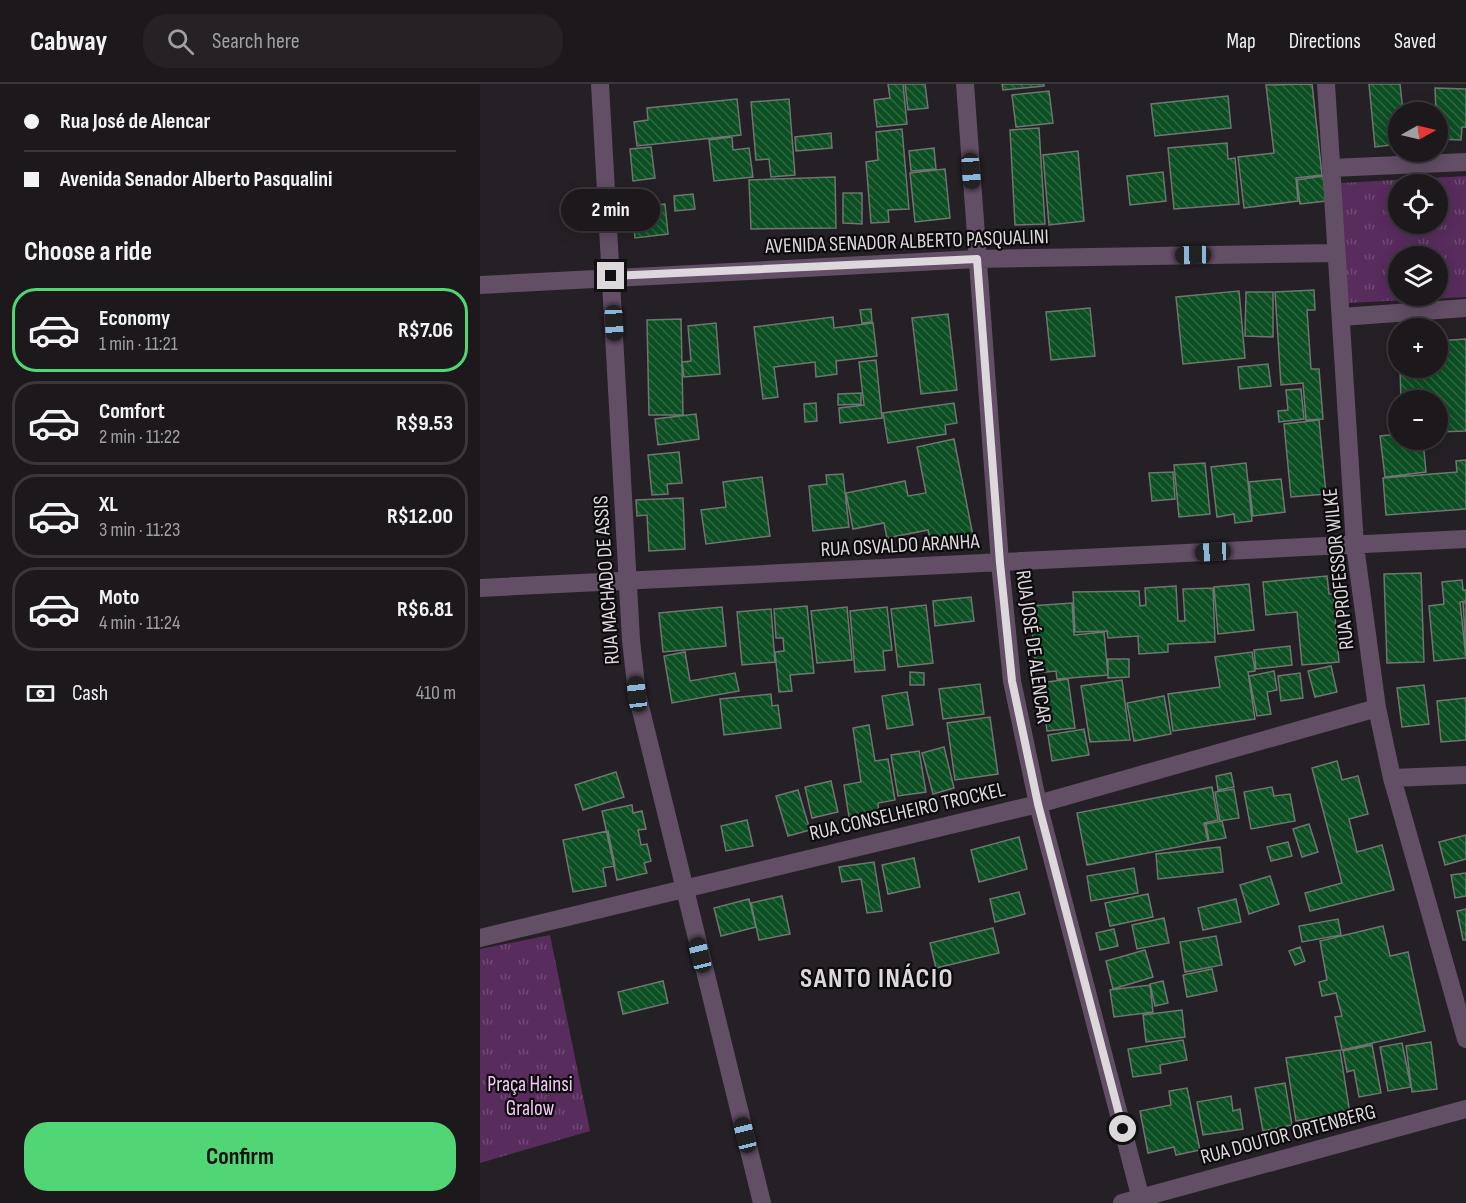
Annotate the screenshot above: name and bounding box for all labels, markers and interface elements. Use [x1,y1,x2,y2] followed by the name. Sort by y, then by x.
[143,14,563,68] search box
[30,25,107,58] text: Cabway
[164,25,197,58] icon: search
[212,28,300,55] text: Search here
[1226,29,1256,54] text: Map
[1289,29,1361,54] text: Directions
[1394,29,1436,54] text: Saved
[1388,102,1448,162] north arrow
[1388,102,1448,450] map controls
[60,108,210,135] text: Rua José de Alencar
[961,152,981,190] car
[60,166,332,193] text: Avenida Senador Alberto Pasqualini
[1388,174,1448,234] button: locate
[562,189,660,231] callout: 2 min
[591,198,630,222] text: 2 min
[764,224,1049,259] street label: AVENIDA SENADOR ALBERTO PASQUALINI
[24,236,152,268] text: Choose a ride
[1175,246,1211,264] car
[1388,246,1448,306] button: layers
[597,262,624,289] route end
[27,303,81,357] icon: car
[99,305,170,332] text: Economy
[604,305,624,341] car
[398,317,453,344] text: R$7.06
[1388,318,1448,378] button: +
[99,332,178,356] text: 1 min · 11:21
[1388,390,1448,450] button: −
[27,396,81,450] icon: car
[99,398,165,425] text: Comfort
[396,410,453,437] text: R$9.53
[99,425,180,449] text: 2 min · 11:22
[1318,487,1359,651] street label: RUA PROFESSOR WILKE
[27,489,81,543] icon: car
[99,491,118,518] text: XL
[588,495,625,665] street label: RUA MACHADO DE ASSIS
[387,503,453,530] text: R$12.00
[99,518,180,542] text: 3 min · 11:23
[820,529,981,562] street label: RUA OSVALDO ARANHA
[1195,542,1231,562] car
[1010,569,1057,726] street label: RUA JOSÉ DE ALENCAR
[27,582,81,636] icon: car
[99,584,139,611] text: Moto
[397,596,453,623] text: R$6.81
[99,611,180,635] text: 4 min · 11:24
[626,675,648,713] car
[24,677,57,710] icon: cash
[72,680,108,707] text: Cash
[416,681,456,705] text: 410 m
[807,777,1008,846] street label: RUA CONSELHEIRO TROCKEL
[687,935,713,975] car
[800,963,954,995] district label: SANTO INÁCIO
[487,1072,573,1121] park label: Praça Hainsi Gralow
[1198,1099,1379,1170] street label: RUA DOUTOR ORTENBERG
[732,1115,758,1155] car
[1109,1115,1136,1142] route start
[24,1122,456,1191] button: Confirm

